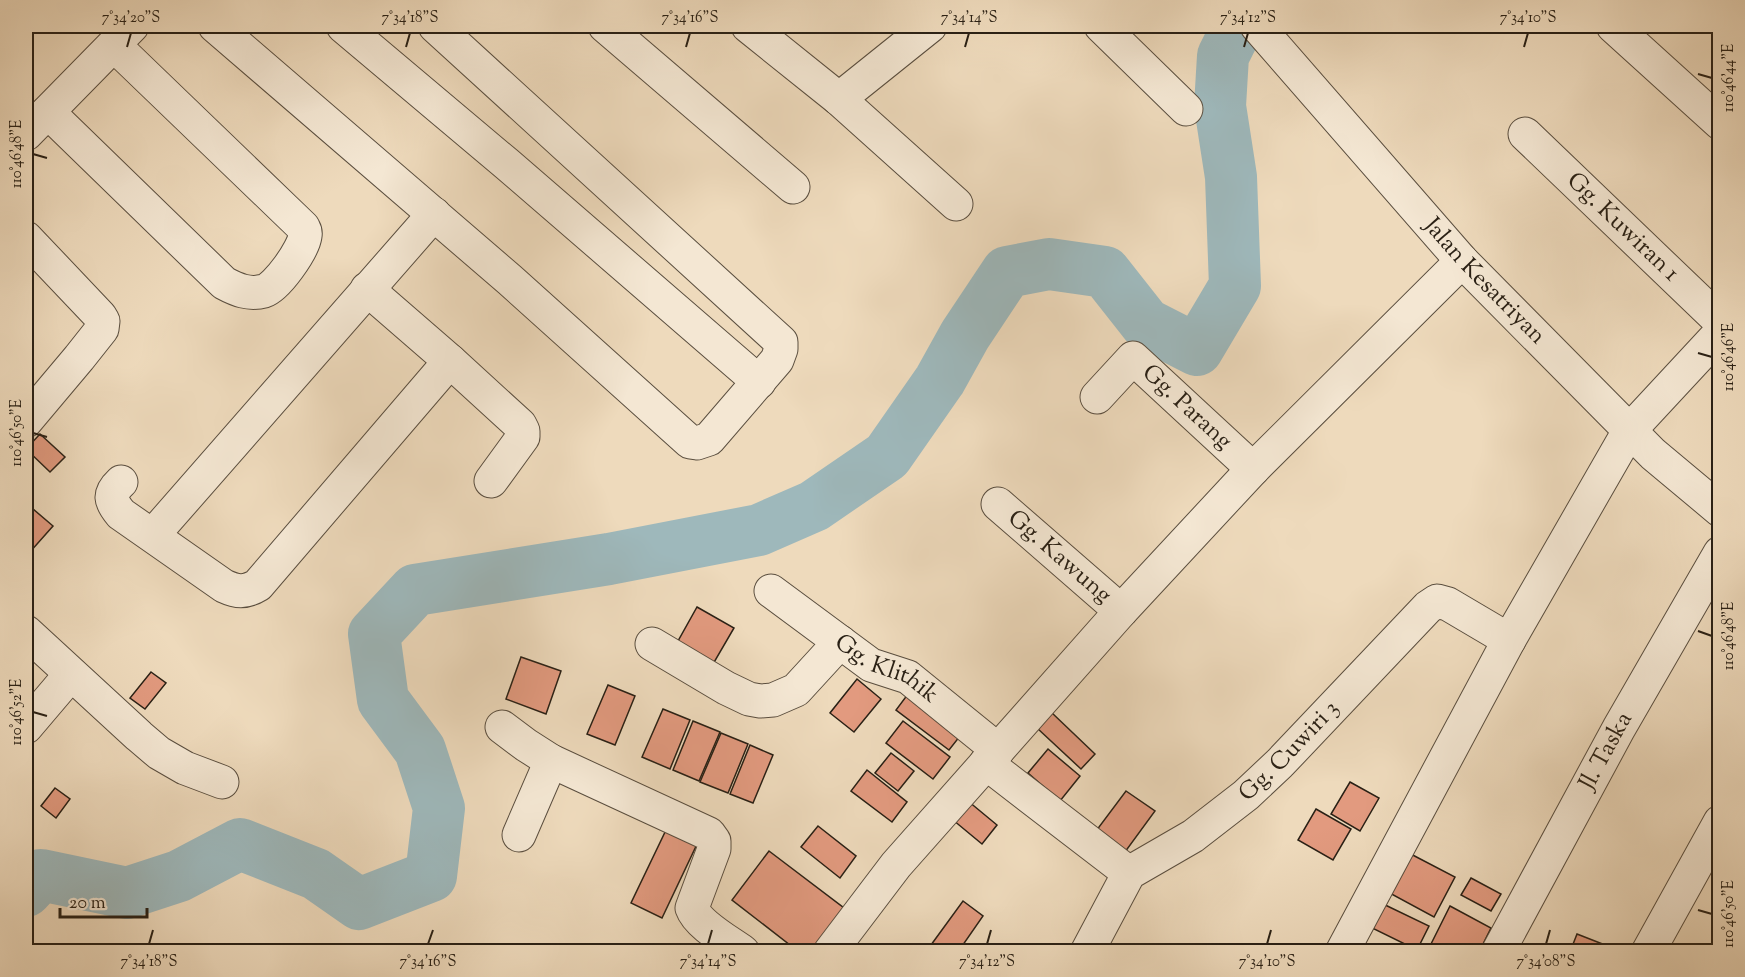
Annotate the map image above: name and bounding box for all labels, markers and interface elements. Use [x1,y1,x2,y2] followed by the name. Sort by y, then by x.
[102,8,160,29] text: 7°34'20"S
[382,8,438,29] text: 7°34'18"S
[662,8,718,29] text: 7°34'16"S
[941,8,997,29] text: 7°34'14"S
[1220,8,1276,29] text: 7°34'12"S
[1500,8,1556,29] text: 7°34'10"S
[1719,44,1740,112] text: 110°46'44"E
[7,120,28,188] text: 110°46'48"E
[1558,165,1687,290] street label: Gg. Kuwiran 1
[1414,209,1553,353] street label: Jalan Kesatriyan
[1719,323,1740,391] text: 110°46'46"E
[1134,357,1239,458] street label: Gg. Parang
[7,399,28,467] text: 110°46'50"E
[1000,502,1119,612] street label: Gg. Kawung
[1719,602,1740,670] text: 110°46'48"E
[827,626,945,712] street label: Gg. Klithik
[7,679,28,745] text: 110°46'52"E
[1232,693,1348,810] street label: Gg. Cuwiri 3
[1570,706,1642,798] street label: Jl. Taska
[1719,880,1740,948] text: 110°46'50"E
[60,881,147,919] scale bar
[69,891,106,917] text: 20 m
[121,952,177,973] text: 7°34'18"S
[400,952,456,973] text: 7°34'16"S
[680,952,736,973] text: 7°34'14"S
[959,952,1015,973] text: 7°34'12"S
[1239,952,1295,973] text: 7°34'10"S
[1517,952,1575,973] text: 7°34'08"S

